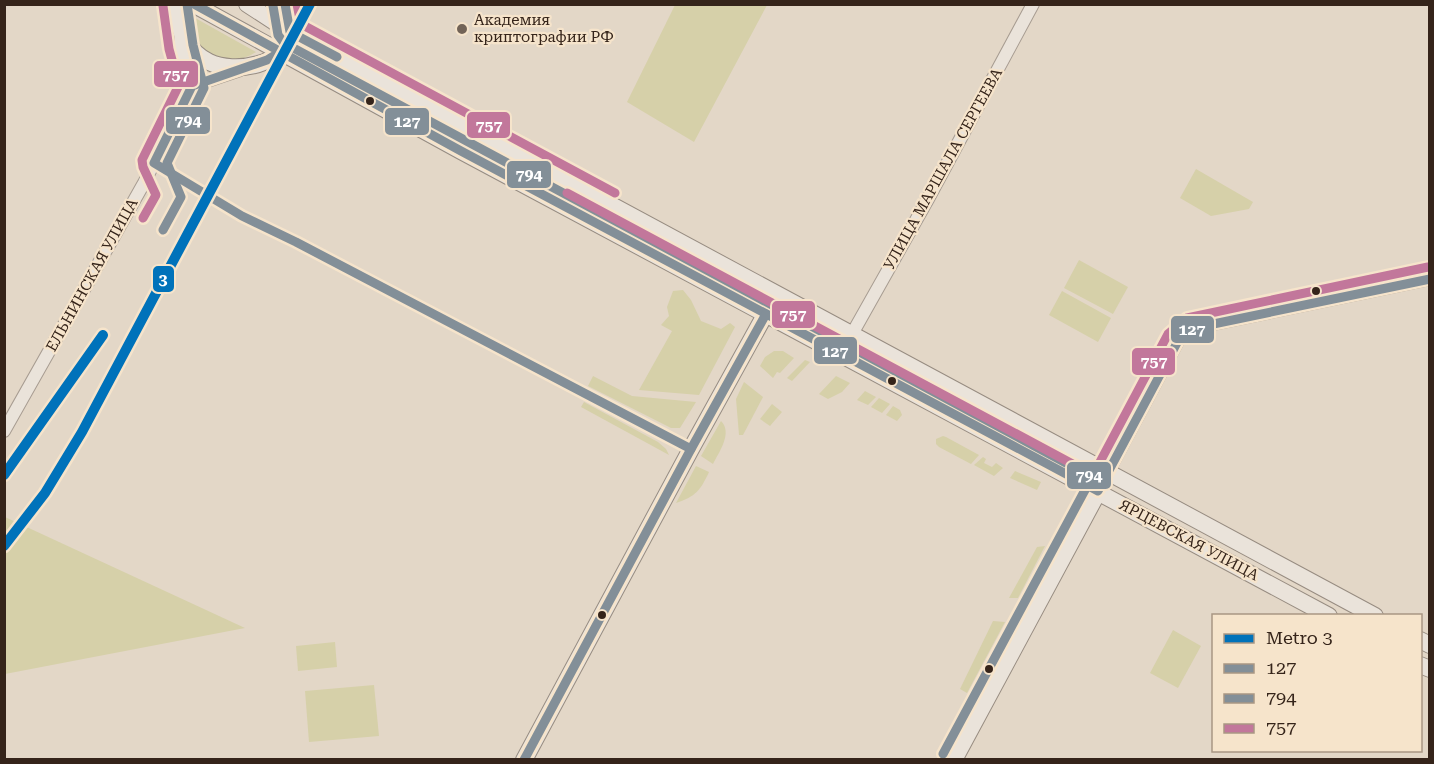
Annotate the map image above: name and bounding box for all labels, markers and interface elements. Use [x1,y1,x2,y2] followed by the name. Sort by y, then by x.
[474,11,614,46] place label: Академия криптографии РФ
[455,22,469,36] marker: Академия криптографии РФ
[153,60,199,88] line badge: 757
[163,65,189,84] text: 757
[880,65,1006,273] street label: УЛИЦА МАРШАЛА СЕРГЕЕВА
[364,95,376,107] unlabelled marker
[165,106,211,135] line badge: 794
[384,107,430,136] line badge: 127
[175,111,201,130] text: 794
[466,111,511,139] line badge: 757
[394,112,420,131] text: 127
[476,116,502,135] text: 757
[506,160,552,189] line badge: 794
[516,165,542,184] text: 794
[42,195,142,355] street label: ЕЛЬНИНСКАЯ УЛИЦА
[152,265,175,293] line badge: 3
[159,270,168,289] text: 3
[1310,285,1322,297] unlabelled marker
[771,300,816,329] line badge: 757
[780,305,806,324] text: 757
[1170,315,1215,344] line badge: 127
[1179,320,1205,339] text: 127
[813,336,858,365] line badge: 127
[822,342,848,361] text: 127
[1131,347,1176,376] line badge: 757
[1141,352,1167,371] text: 757
[886,375,898,387] unlabelled marker
[1066,461,1112,490] line badge: 794
[1076,466,1102,485] text: 794
[1116,496,1262,585] street label: ЯРЦЕВСКАЯ УЛИЦА
[596,609,608,621] unlabelled marker
[1212,614,1422,752] legend
[1266,627,1332,648] text: Metro 3
[1266,657,1296,678] text: 127
[983,663,995,675] unlabelled marker
[1266,687,1296,708] text: 794
[1266,717,1296,738] text: 757

